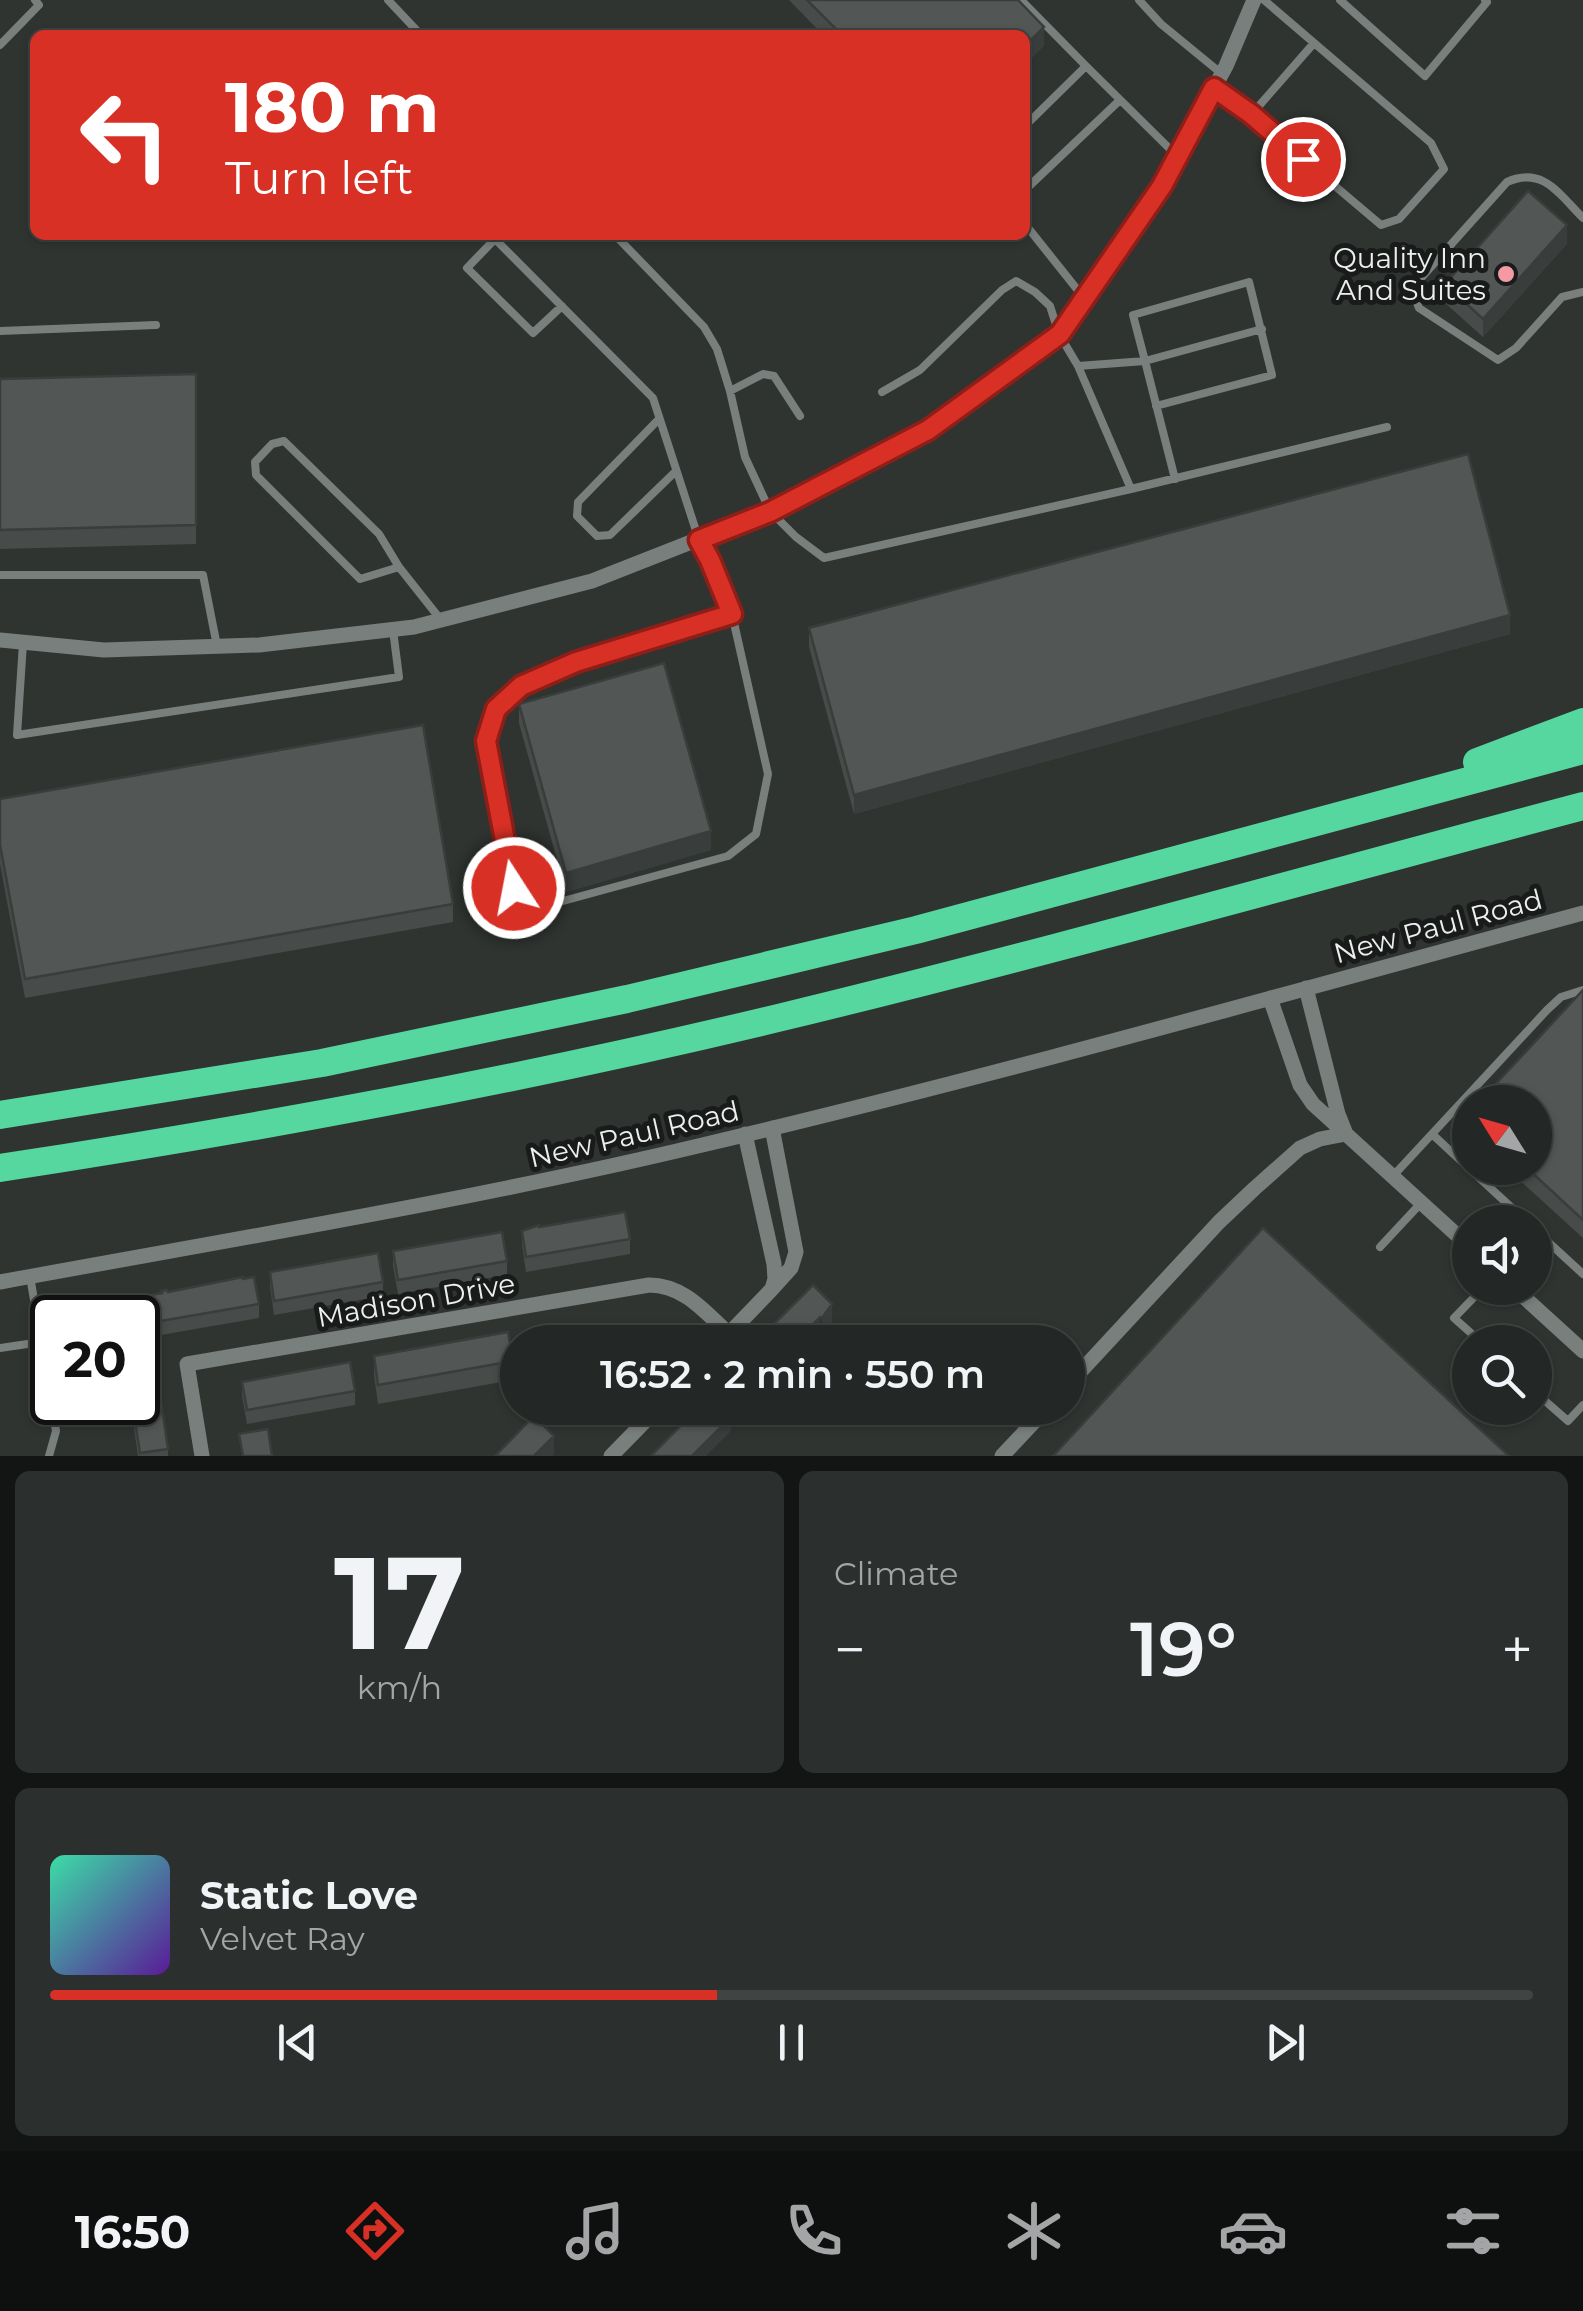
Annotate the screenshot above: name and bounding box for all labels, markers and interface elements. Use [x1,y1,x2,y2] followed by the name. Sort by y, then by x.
[225,64,439,150] text: 180 m
[60,70,190,200] icon: left
[1261,117,1346,202] pin
[1276,132,1331,187] icon: arrive
[225,150,413,205] text: Turn left
[1333,241,1486,307] place label: Quality Inn And Suites
[1495,263,1517,285] marker: Quality Inn And Suites
[462,836,566,940] position arrow
[1330,882,1546,970] street label: New Paul Road
[1452,1085,1552,1185] north arrow
[1452,1085,1552,1425] map controls
[526,1093,742,1175] street label: New Paul Road
[1452,1205,1552,1305] button: sound
[314,1266,518,1334] street label: Madison Drive
[30,1295,160,1425] speed limit sign: 20
[1452,1325,1552,1425] button: search
[600,1351,985,1398] text: 16:52 · 2 min · 550 m
[334,1523,465,1682] text: 17
[834,1554,958,1593] text: Climate
[1130,1603,1237,1695] text: 19°
[834,1616,866,1683] text: −
[1501,1616,1533,1683] text: +
[357,1668,442,1707] text: km/h
[200,1872,418,1919] text: Static Love
[200,1919,365,1958] text: Velvet Ray
[270,2015,325,2070] icon: previous
[764,2015,819,2070] icon: pause
[1258,2015,1313,2070] icon: next
[340,2196,410,2266] icon: directions
[560,2196,630,2266] icon: music
[779,2196,849,2266] icon: phone
[999,2196,1069,2266] icon: climate
[1218,2196,1288,2266] icon: car
[1438,2196,1508,2266] icon: filters
[75,2204,190,2259] text: 16:50

